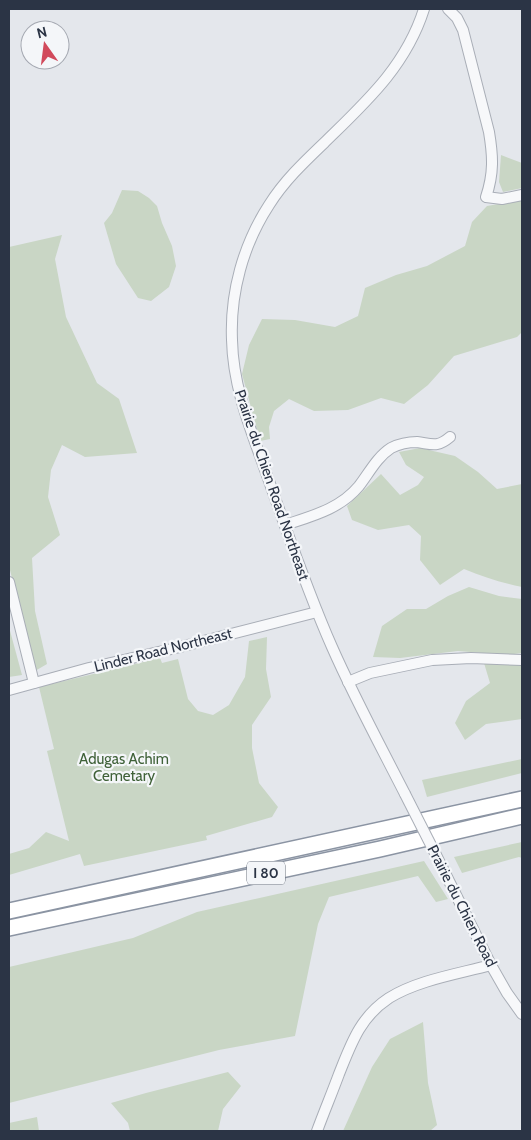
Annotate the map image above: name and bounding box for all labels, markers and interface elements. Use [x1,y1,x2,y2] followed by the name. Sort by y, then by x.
[20,20,70,70] north arrow
[35,22,49,42] text: N
[231,387,313,583] street label: Prairie du Chien Road Northeast
[92,624,234,676] street label: Linder Road Northeast
[79,750,169,785] park label: Adugas Achim Cemetary
[423,842,501,970] street label: Prairie du Chien Road
[247,861,285,884] road number: I 80

